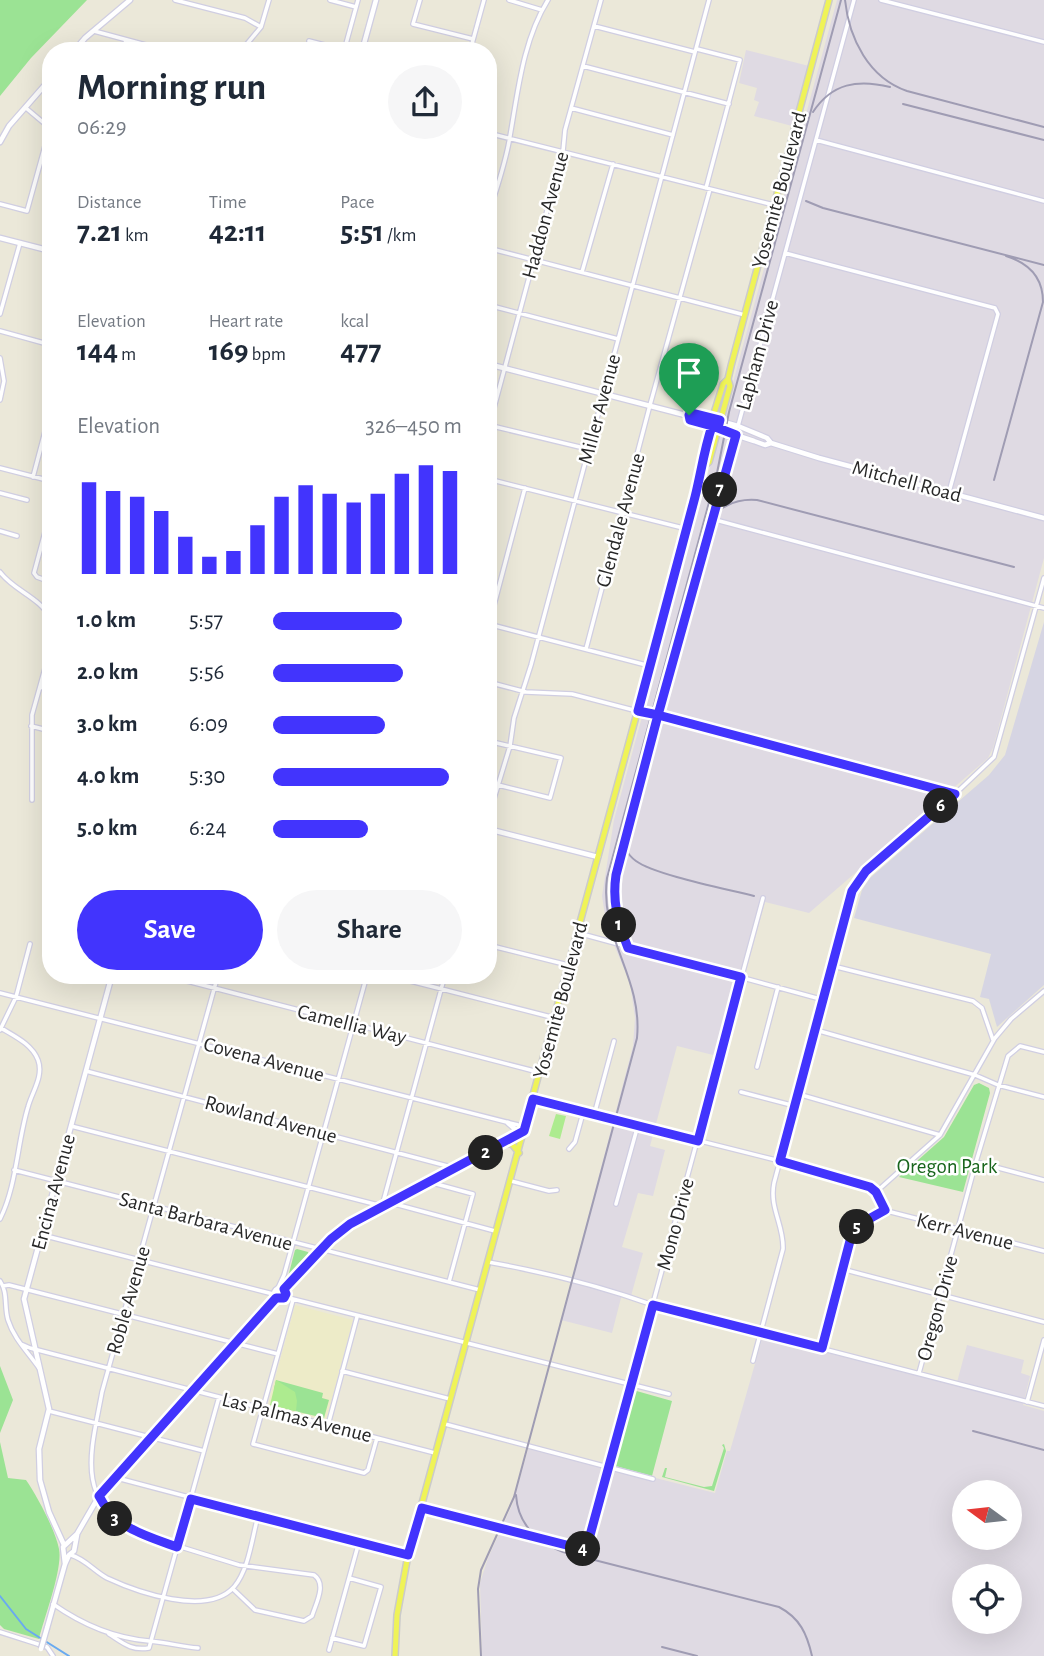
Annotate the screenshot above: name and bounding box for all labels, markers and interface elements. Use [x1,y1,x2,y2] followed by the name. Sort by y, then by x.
[388,65,462,139] button: share
[77,69,266,107] text: Morning run
[748,109,811,271] street label: Yosemite Boulevard
[77,116,127,139] text: 06:29
[518,149,573,281] street label: Haddon Avenue
[77,193,141,212] text: Distance
[209,193,247,212] text: Time
[340,193,375,212] text: Pace
[77,217,122,247] text: 7.21
[209,217,266,247] text: 42:11
[340,217,384,247] text: 5:51
[122,226,149,245] text: km
[384,226,416,245] text: /km
[733,298,782,413] street label: Lapham Drive
[77,312,146,331] text: Elevation
[209,312,283,331] text: Heart rate
[340,312,369,331] text: kcal
[77,336,118,366] text: 144
[209,336,248,366] text: 169
[340,336,381,366] text: 477
[659,343,719,415] pin
[118,345,136,364] text: m
[248,345,286,364] text: bpm
[575,352,624,467] street label: Miller Avenue
[670,354,708,392] icon: arrive
[77,415,160,438] text: Elevation
[365,415,462,438] text: 326–450 m
[592,451,649,590] street label: Glendale Avenue
[850,457,964,506] street label: Mitchell Road
[702,472,738,508] pin: 7
[715,480,724,499] text: 7
[77,609,136,632] text: 1.0 km
[189,609,223,632] text: 5:57
[77,661,139,684] text: 2.0 km
[189,661,224,684] text: 5:56
[77,713,138,736] text: 3.0 km
[189,713,228,736] text: 6:09
[77,765,139,788] text: 4.0 km
[189,765,226,788] text: 5:30
[923,788,958,824] pin: 6
[936,796,945,815] text: 6
[77,817,138,840] text: 5.0 km
[189,817,227,840] text: 6:24
[77,890,263,970] button: Save
[277,890,462,970] button: Share
[602,908,636,942] pin: 1
[615,915,622,934] text: 1
[529,919,592,1081] street label: Yosemite Boulevard
[295,1001,409,1048] street label: Camellia Way
[201,1033,326,1086] street label: Covena Avenue
[202,1092,339,1147] street label: Rowland Avenue
[28,1132,79,1252] street label: Encina Avenue
[468,1136,504,1170] pin: 2
[481,1143,490,1162] text: 2
[897,1156,998,1177] park label: Oregon Park
[653,1176,698,1273] street label: Mono Drive
[117,1188,295,1255] street label: Santa Barbara Avenue
[914,1209,1015,1254] street label: Kerr Avenue
[840,1210,874,1244] pin: 5
[852,1217,861,1236] text: 5
[103,1244,154,1357] street label: Roble Avenue
[913,1253,962,1363] street label: Oregon Drive
[220,1389,374,1446] street label: Las Palmas Avenue
[952,1480,1022,1550] north arrow
[952,1480,1022,1634] map controls
[97,1502,132,1536] pin: 3
[110,1509,119,1528] text: 3
[566,1532,600,1566] pin: 4
[578,1539,587,1558] text: 4
[952,1564,1022,1634] button: locate

